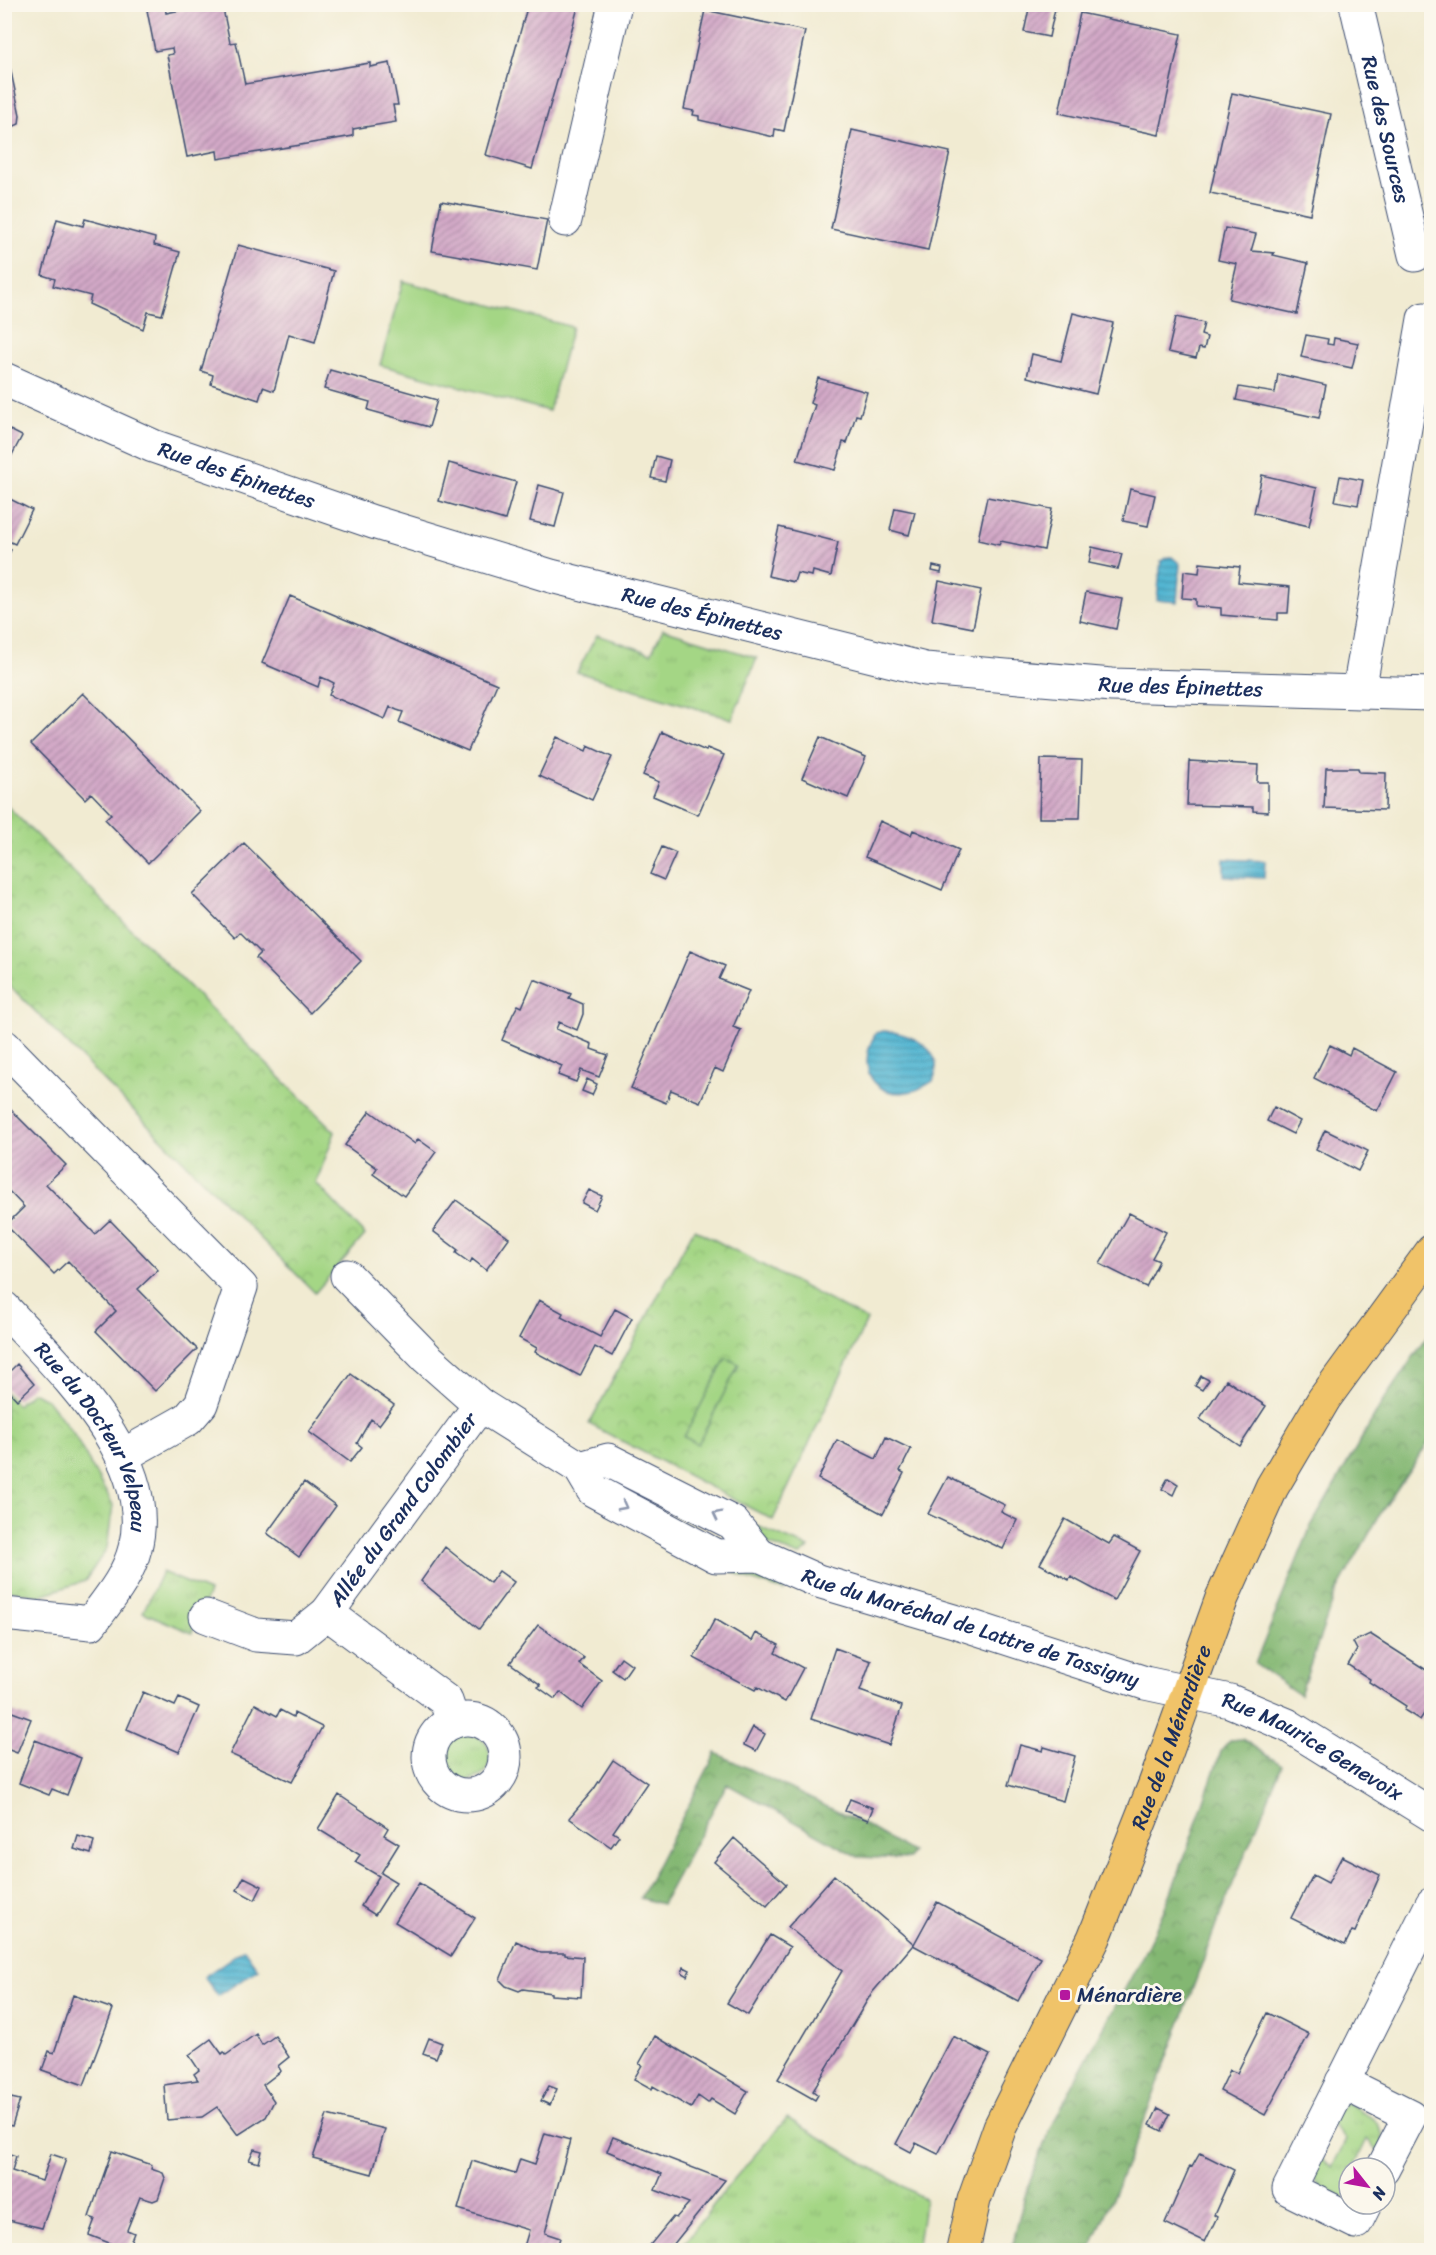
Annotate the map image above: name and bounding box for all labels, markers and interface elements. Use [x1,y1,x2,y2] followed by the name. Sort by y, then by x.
[1350,52,1421,208] street label: Rue des Sources
[153,430,321,520] street label: Rue des Épinettes
[618,575,787,652] street label: Rue des Épinettes
[1097,665,1264,708] street label: Rue des Épinettes
[25,1332,158,1534] street label: Rue du Docteur Velpeau
[318,1403,489,1616] street label: Allée du Grand Colombier
[617,1499,627,1510] one-way arrow
[713,1511,724,1523] one-way arrow
[796,1557,1144,1699] street label: Rue du Maréchal de Lattre de Tassigny
[1120,1639,1223,1835] street label: Rue de la Ménardière
[1219,1681,1411,1812] street label: Rue Maurice Genevoix
[1077,1976,1182,2014] place label: Ménardière
[1058,1988,1072,2002] marker: Ménardière
[1337,2156,1397,2216] north arrow
[1364,2180,1395,2206] text: N

